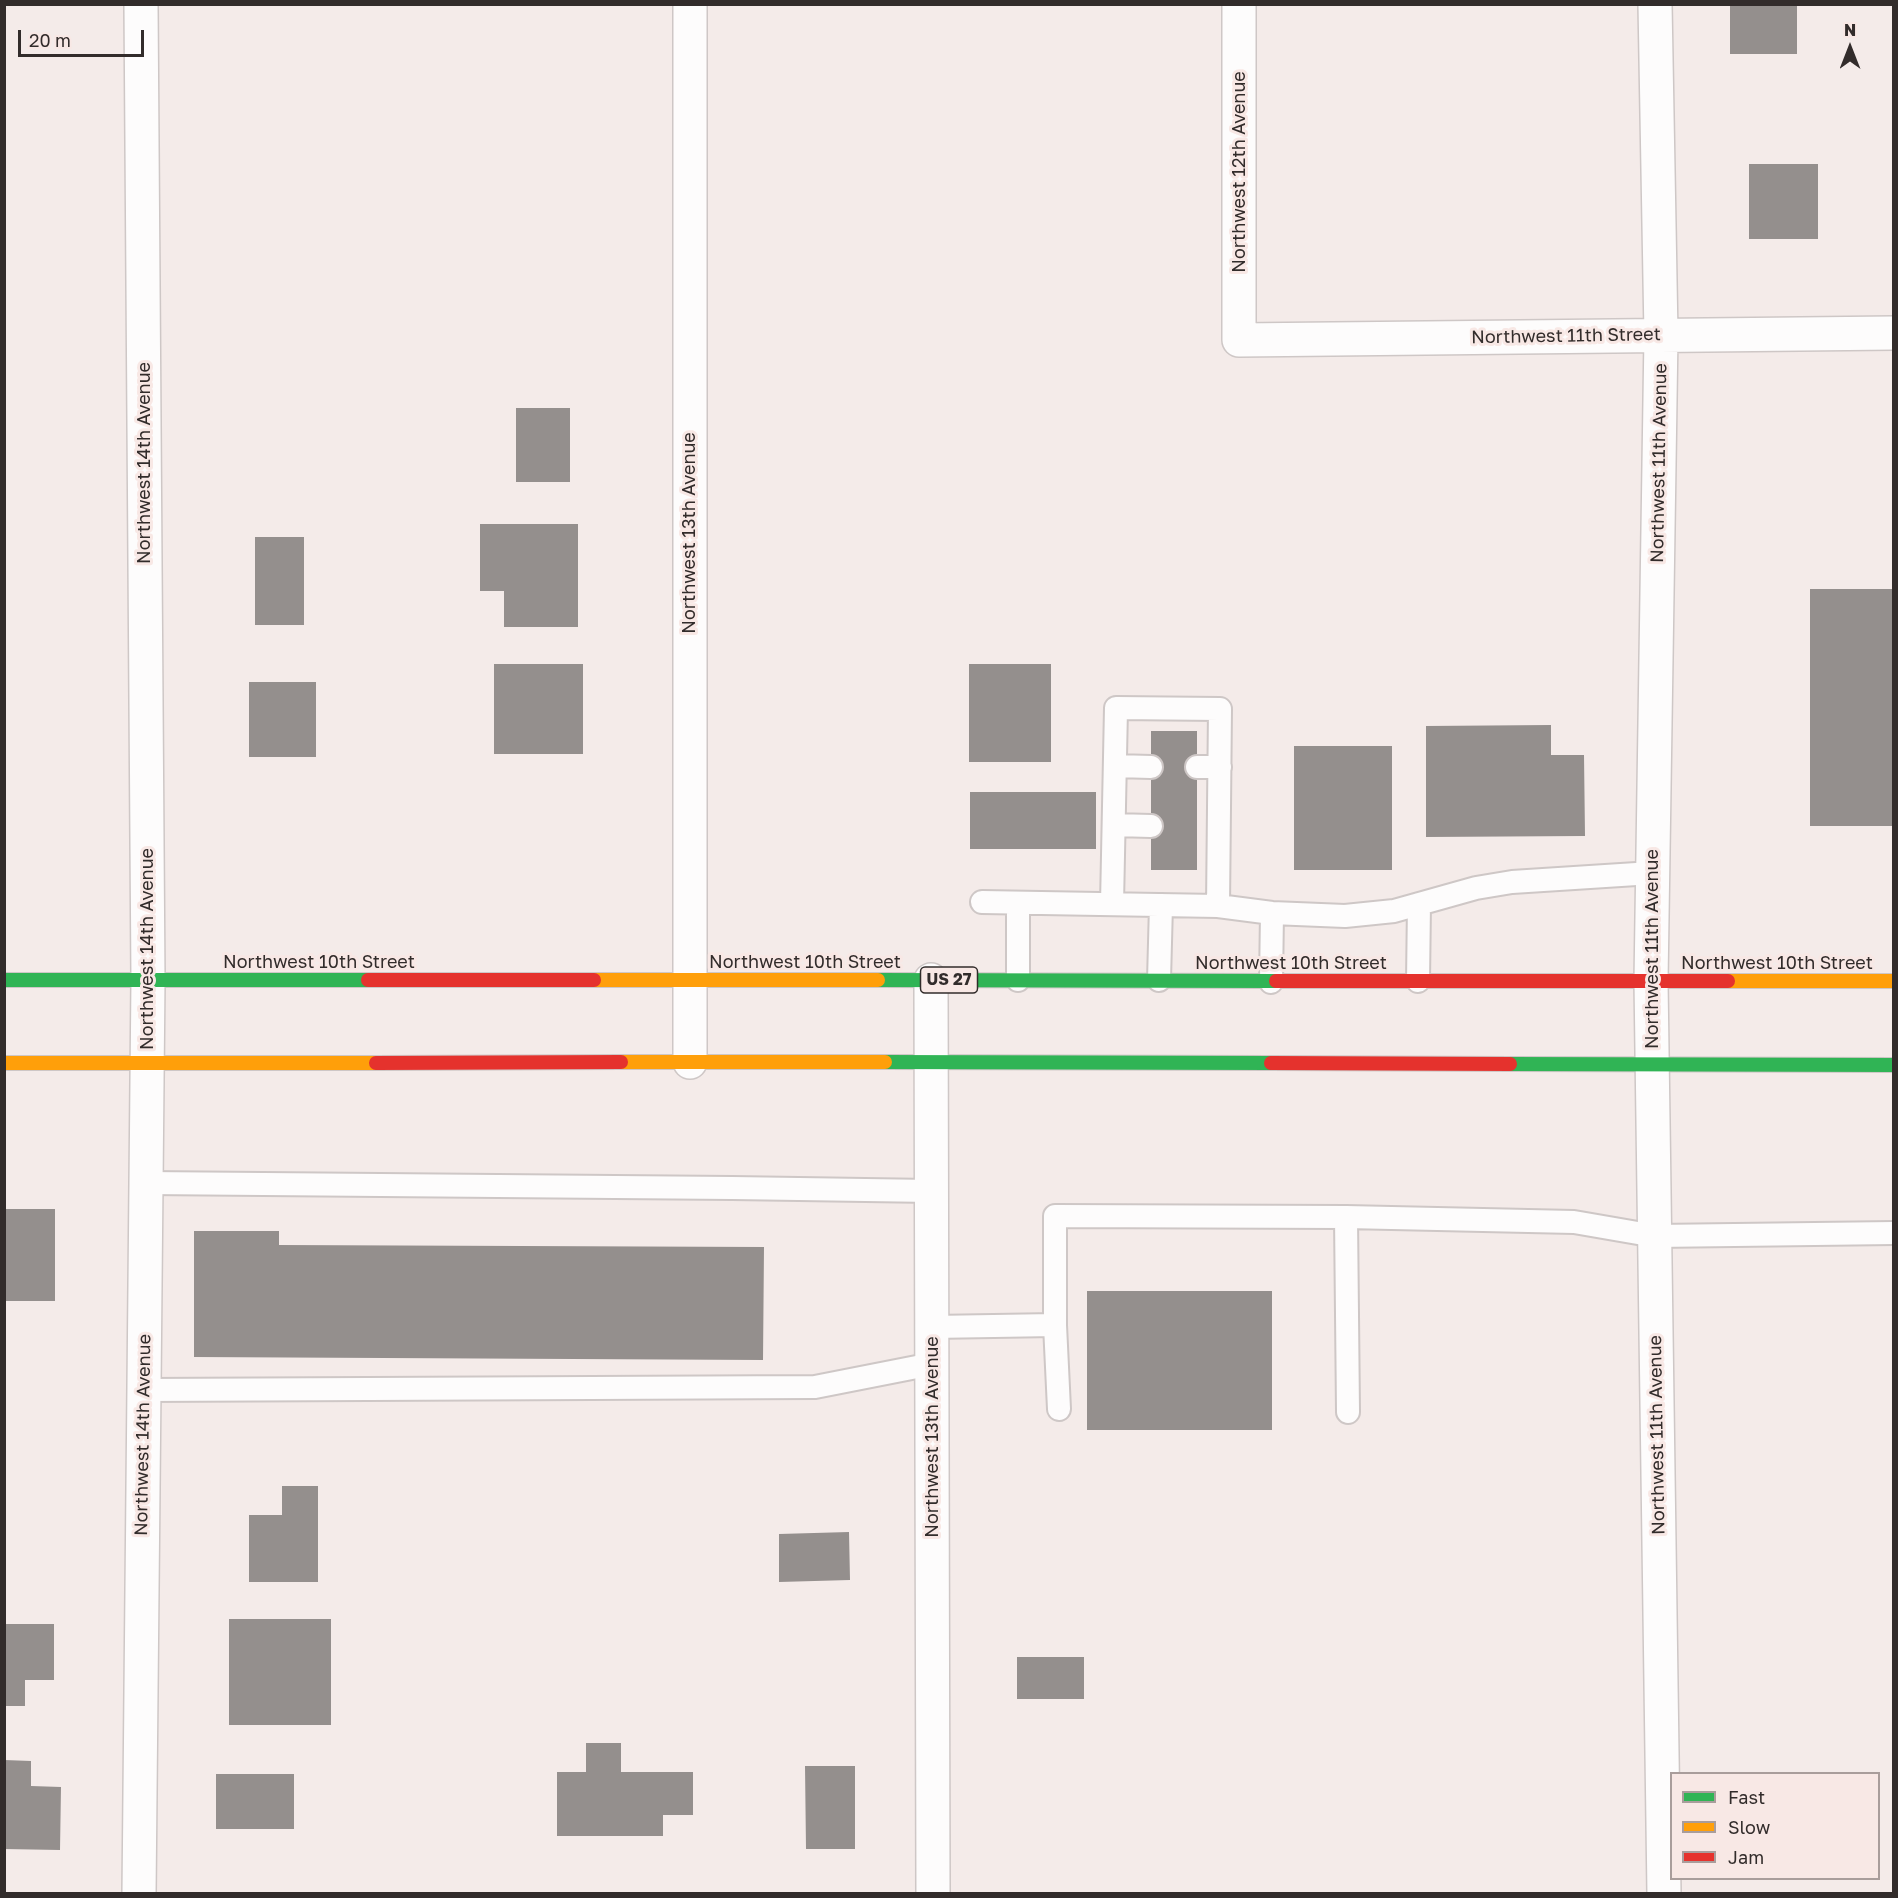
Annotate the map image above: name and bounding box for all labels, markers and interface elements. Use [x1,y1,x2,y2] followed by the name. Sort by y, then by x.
[21,18,147,56] scale bar
[1820,18,1880,78] north arrow
[1844,20,1856,40] text: N
[29,29,71,51] text: 20 m
[1228,71,1250,273] street label: Northwest 12th Avenue
[1471,324,1661,348] street label: Northwest 11th Street
[133,362,155,564] street label: Northwest 14th Avenue
[1646,363,1672,563] street label: Northwest 11th Avenue
[678,432,700,634] street label: Northwest 13th Avenue
[136,848,158,1050] street label: Northwest 14th Avenue
[1641,849,1663,1049] street label: Northwest 11th Avenue
[223,951,415,973] street label: Northwest 10th Street
[709,951,901,973] street label: Northwest 10th Street
[1195,952,1387,974] street label: Northwest 10th Street
[1681,952,1873,974] street label: Northwest 10th Street
[920,967,978,993] road number: US 27
[130,1334,156,1536] street label: Northwest 14th Avenue
[1644,1335,1670,1535] street label: Northwest 11th Avenue
[921,1336,943,1538] street label: Northwest 13th Avenue
[1670,1772,1880,1880] legend
[1728,1786,1765,1808] text: Fast
[1728,1816,1770,1838] text: Slow
[1728,1846,1764,1868] text: Jam

